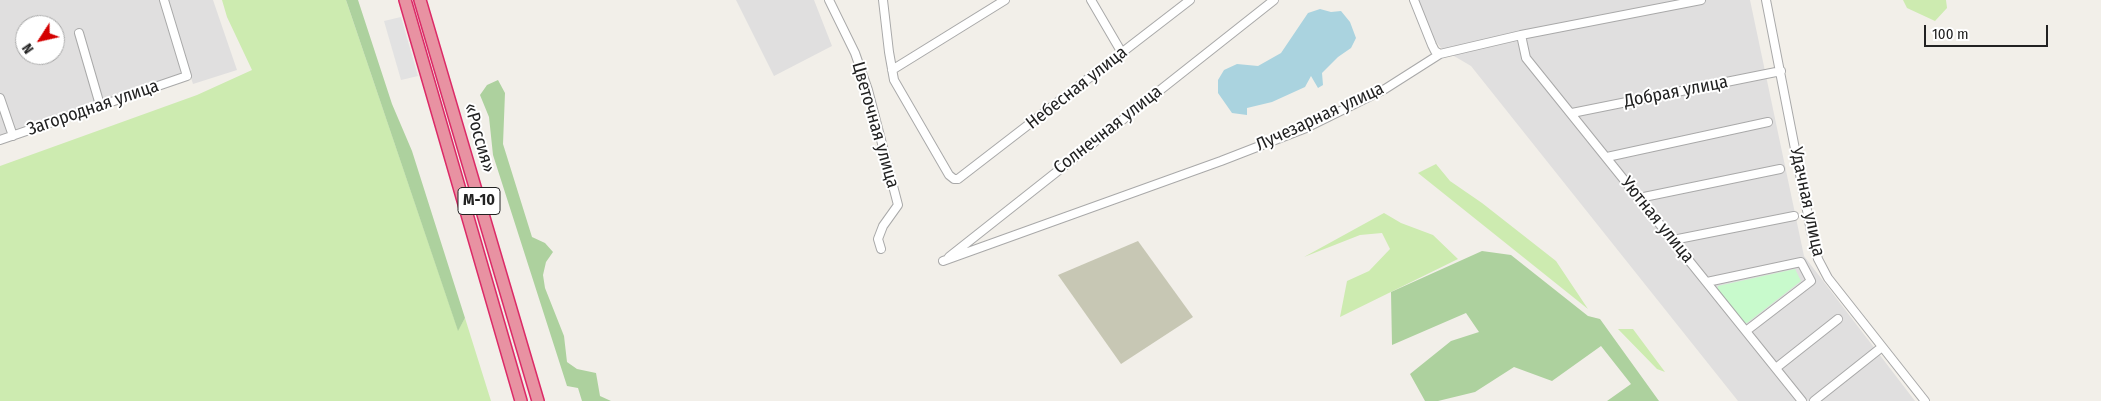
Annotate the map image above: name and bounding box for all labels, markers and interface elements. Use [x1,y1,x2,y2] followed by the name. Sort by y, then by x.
[15,15,65,65] north arrow
[1926,15,2050,47] scale bar
[1932,25,1969,43] text: 100 m
[19,40,37,57] text: N
[1022,42,1132,134] street label: Небесная улица
[847,59,903,191] street label: Цветочная улица
[1622,71,1730,113] street label: Добрая улица
[24,75,162,141] street label: Загородная улица
[1253,78,1387,156] street label: Лучезарная улица
[1050,81,1166,179] street label: Солнечная улица
[459,101,499,175] street label: «Россия»
[1785,145,1829,259] street label: Удачная улица
[1616,173,1698,267] street label: Уютная улица
[458,188,500,215] road number: М-10

